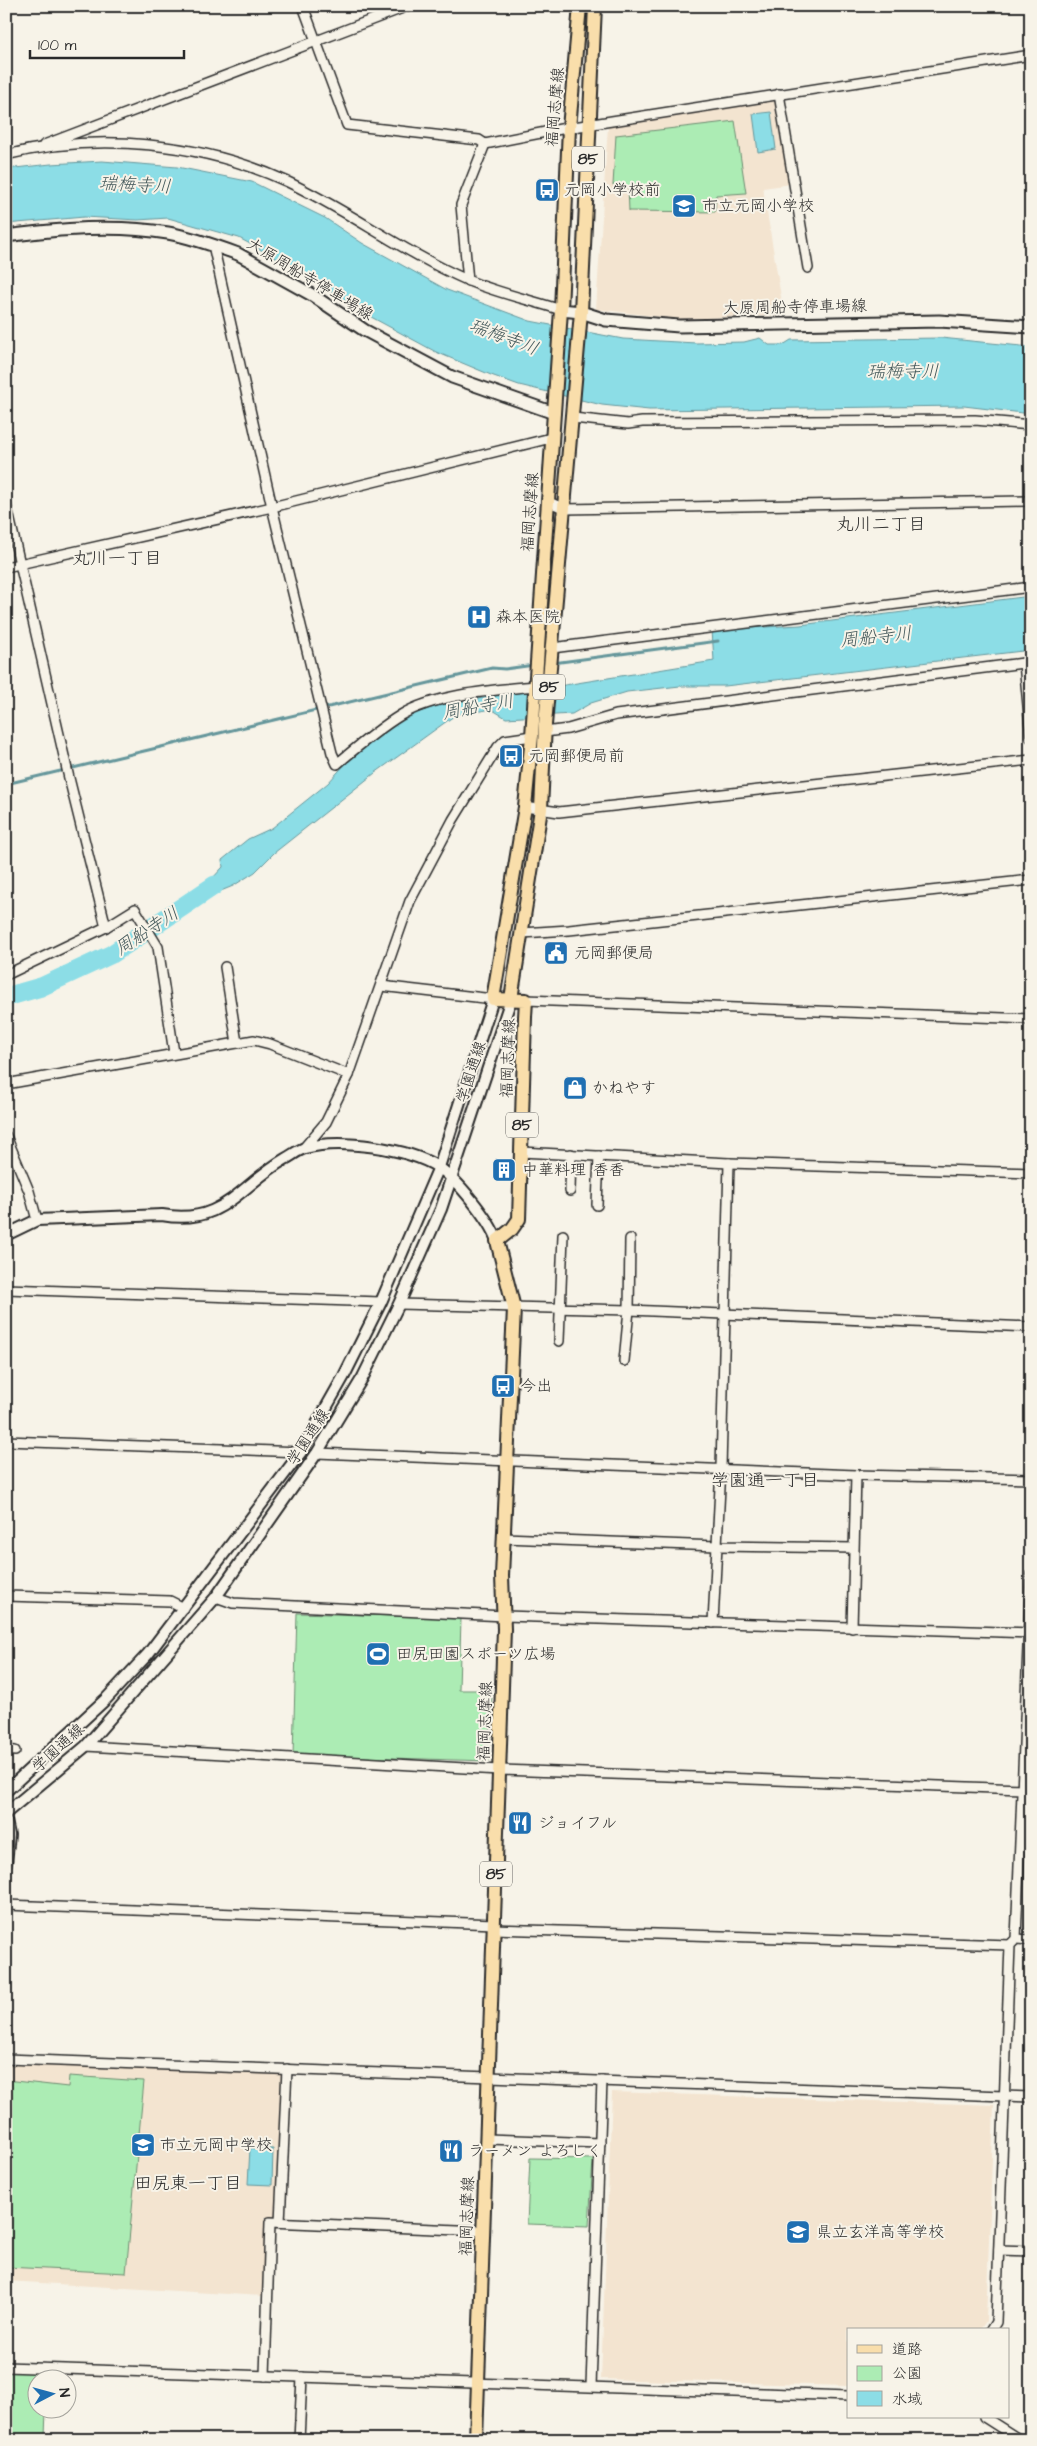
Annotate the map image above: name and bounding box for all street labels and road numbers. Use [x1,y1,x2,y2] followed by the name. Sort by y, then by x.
[541,66,569,148] street label: 福岡志摩線
[572,146,604,172] road number: 85
[243,232,377,326] street label: 大原周船寺停車場線
[723,295,867,319] street label: 大原周船寺停車場線
[516,471,544,553] street label: 福岡志摩線
[533,674,565,700] road number: 85
[496,1018,520,1098] street label: 福岡志摩線
[451,1038,491,1106] street label: 学園通線
[506,1112,538,1138] road number: 85
[281,1404,335,1470] street label: 学園通線
[473,1681,497,1761] street label: 福岡志摩線
[27,1718,89,1778] street label: 学園通線
[480,1862,512,1886] road number: 85
[455,2176,479,2256] street label: 福岡志摩線

